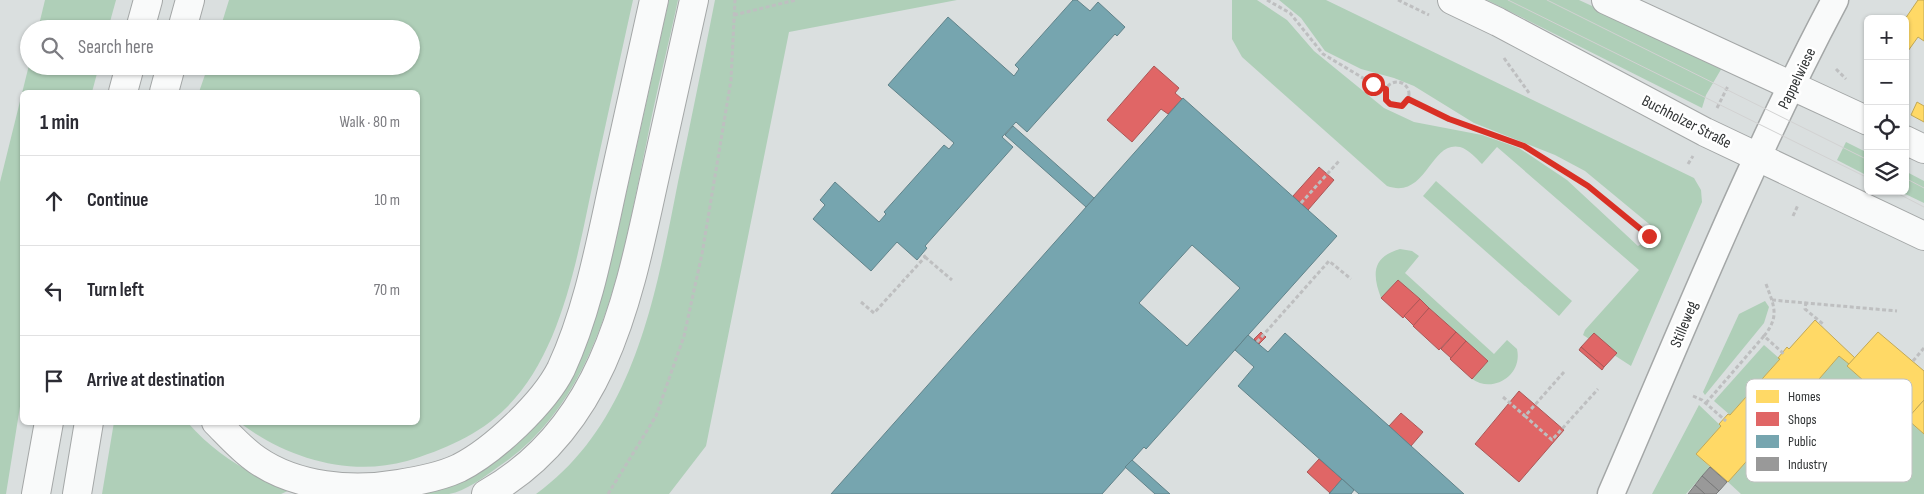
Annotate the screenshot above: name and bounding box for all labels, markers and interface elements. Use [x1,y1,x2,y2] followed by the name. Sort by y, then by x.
[1864,15,1909,195] map controls
[1864,15,1909,60] button: +
[20,20,420,75] search box
[38,34,66,62] icon: search
[78,36,154,59] text: Search here
[1774,45,1820,112] street label: Pappelwiese
[1864,60,1909,105] button: −
[1362,73,1385,96] route start
[1638,92,1734,153] street label: Buchholzer Straße
[1864,105,1909,150] button: locate
[40,110,79,135] text: 1 min
[340,113,400,132] text: Walk · 80 m
[1864,150,1909,195] button: layers
[40,187,68,215] icon: ahead
[87,189,148,212] text: Continue
[374,191,400,210] text: 10 m
[1638,225,1661,248] route end
[40,277,68,305] icon: left
[87,279,144,302] text: Turn left
[374,281,400,300] text: 70 m
[1666,298,1702,351] street label: Stilleweg
[40,367,68,395] icon: arrive
[87,369,225,392] text: Arrive at destination
[1746,379,1912,482] legend
[1788,388,1821,405] text: Homes
[1788,411,1817,428] text: Shops
[1788,433,1817,450] text: Public
[1788,456,1828,473] text: Industry

